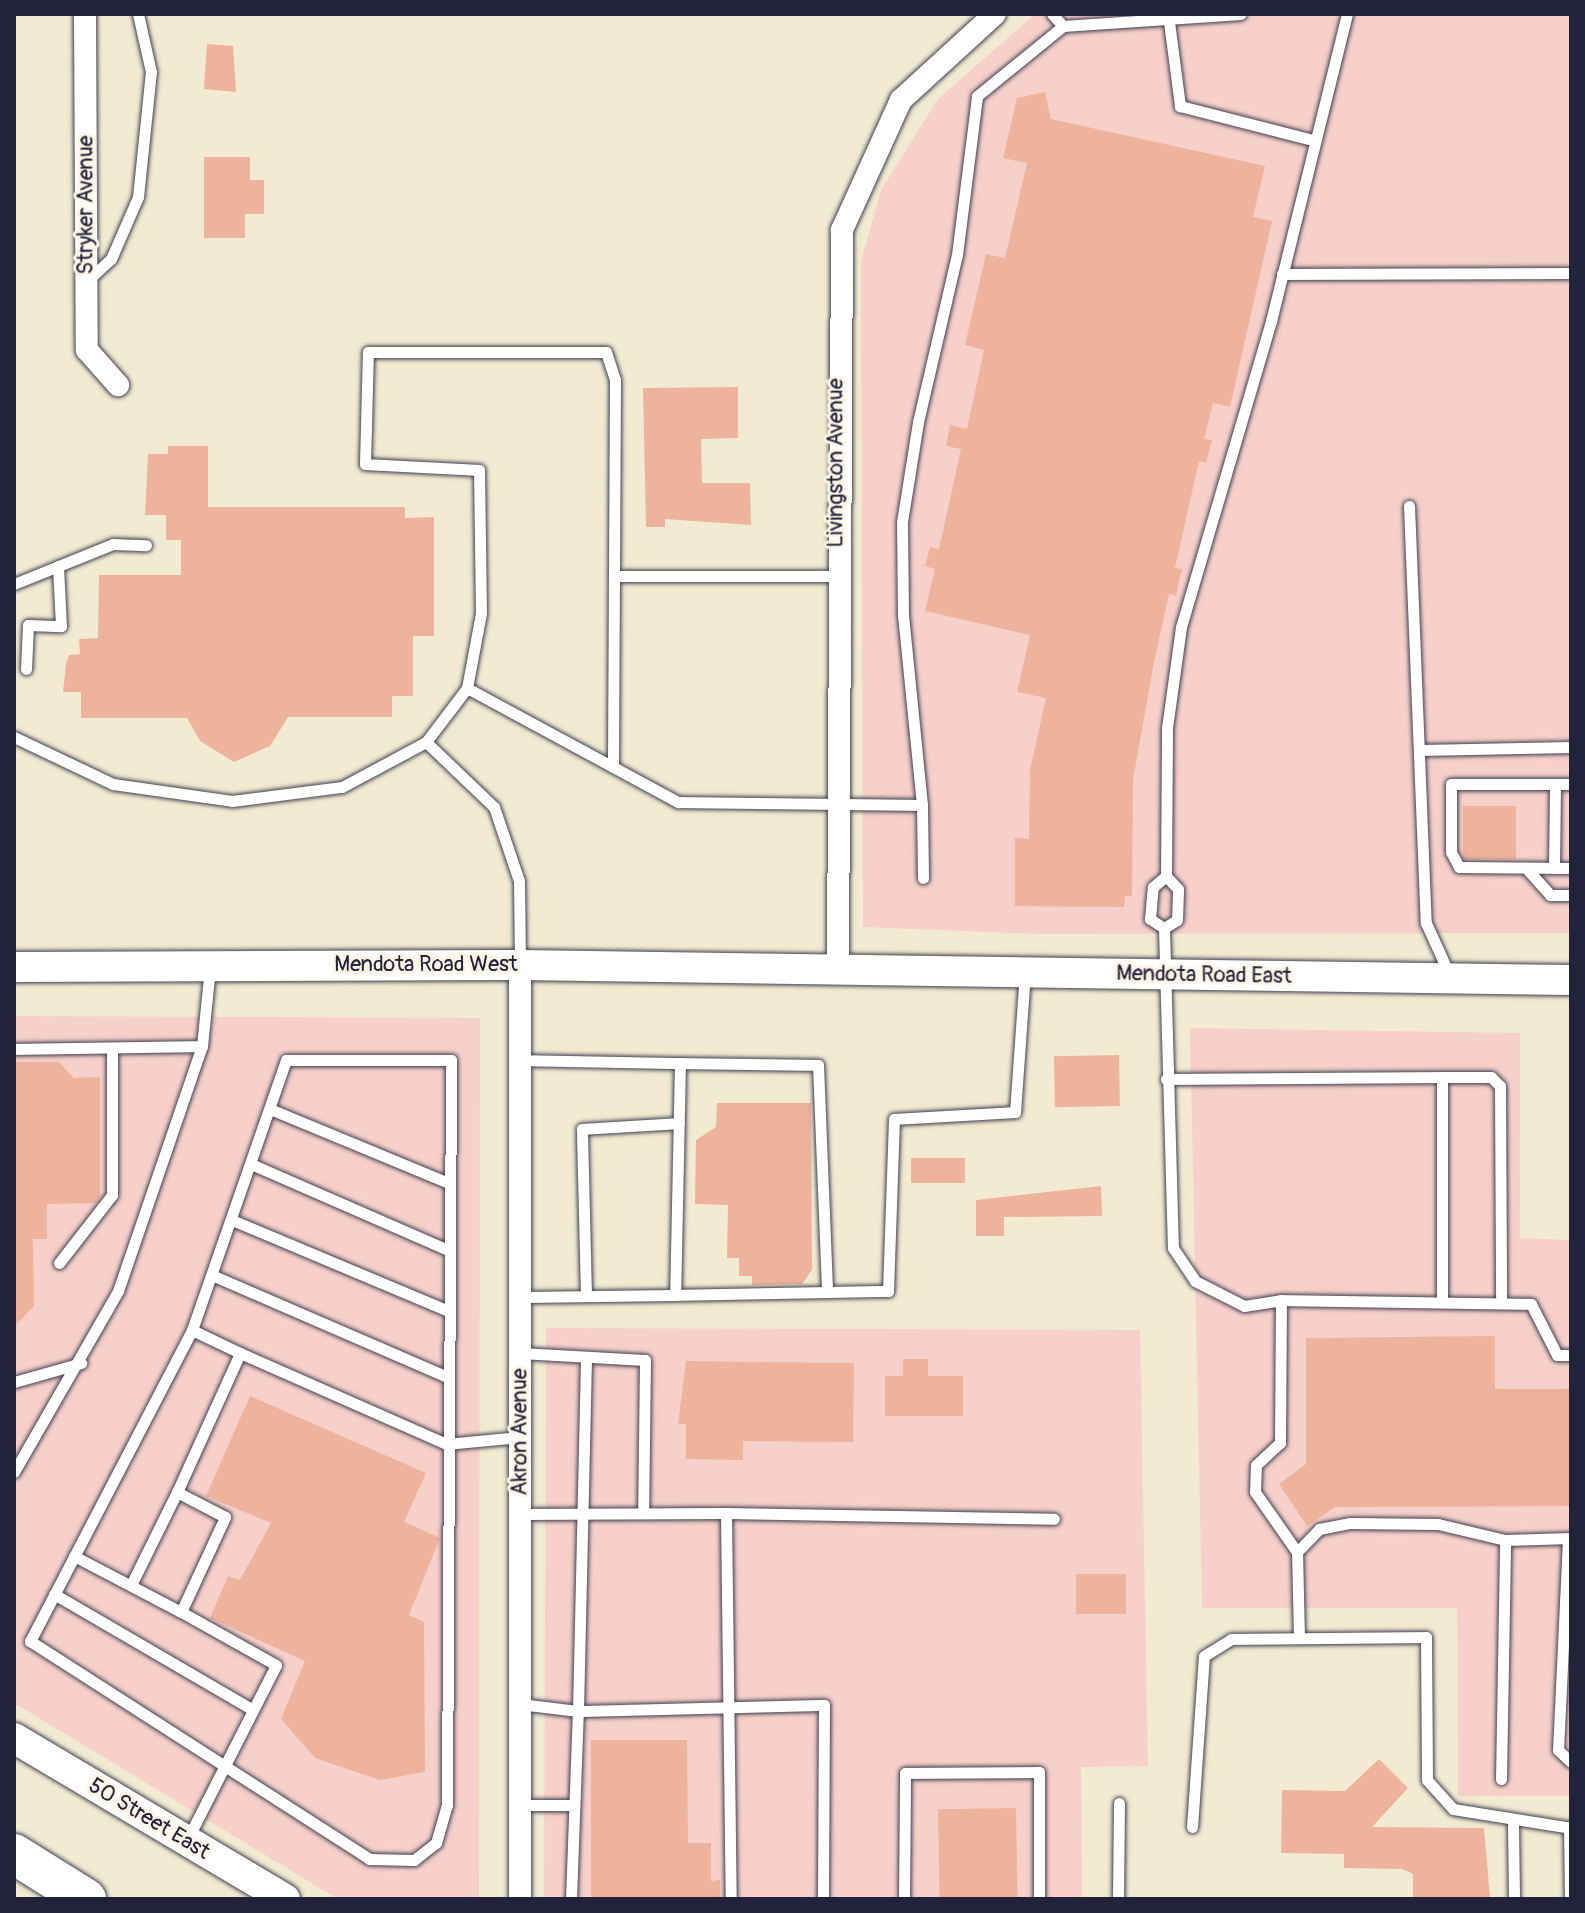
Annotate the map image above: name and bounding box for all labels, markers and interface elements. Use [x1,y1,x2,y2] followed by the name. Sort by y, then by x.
[73,135,99,275] street label: Stryker Avenue
[823,378,849,548] street label: Livingston Avenue
[334,952,518,978] street label: Mendota Road West
[1116,960,1292,990] street label: Mendota Road East
[507,1368,533,1496] street label: Akron Avenue
[84,1773,214,1865] street label: 50 Street East

